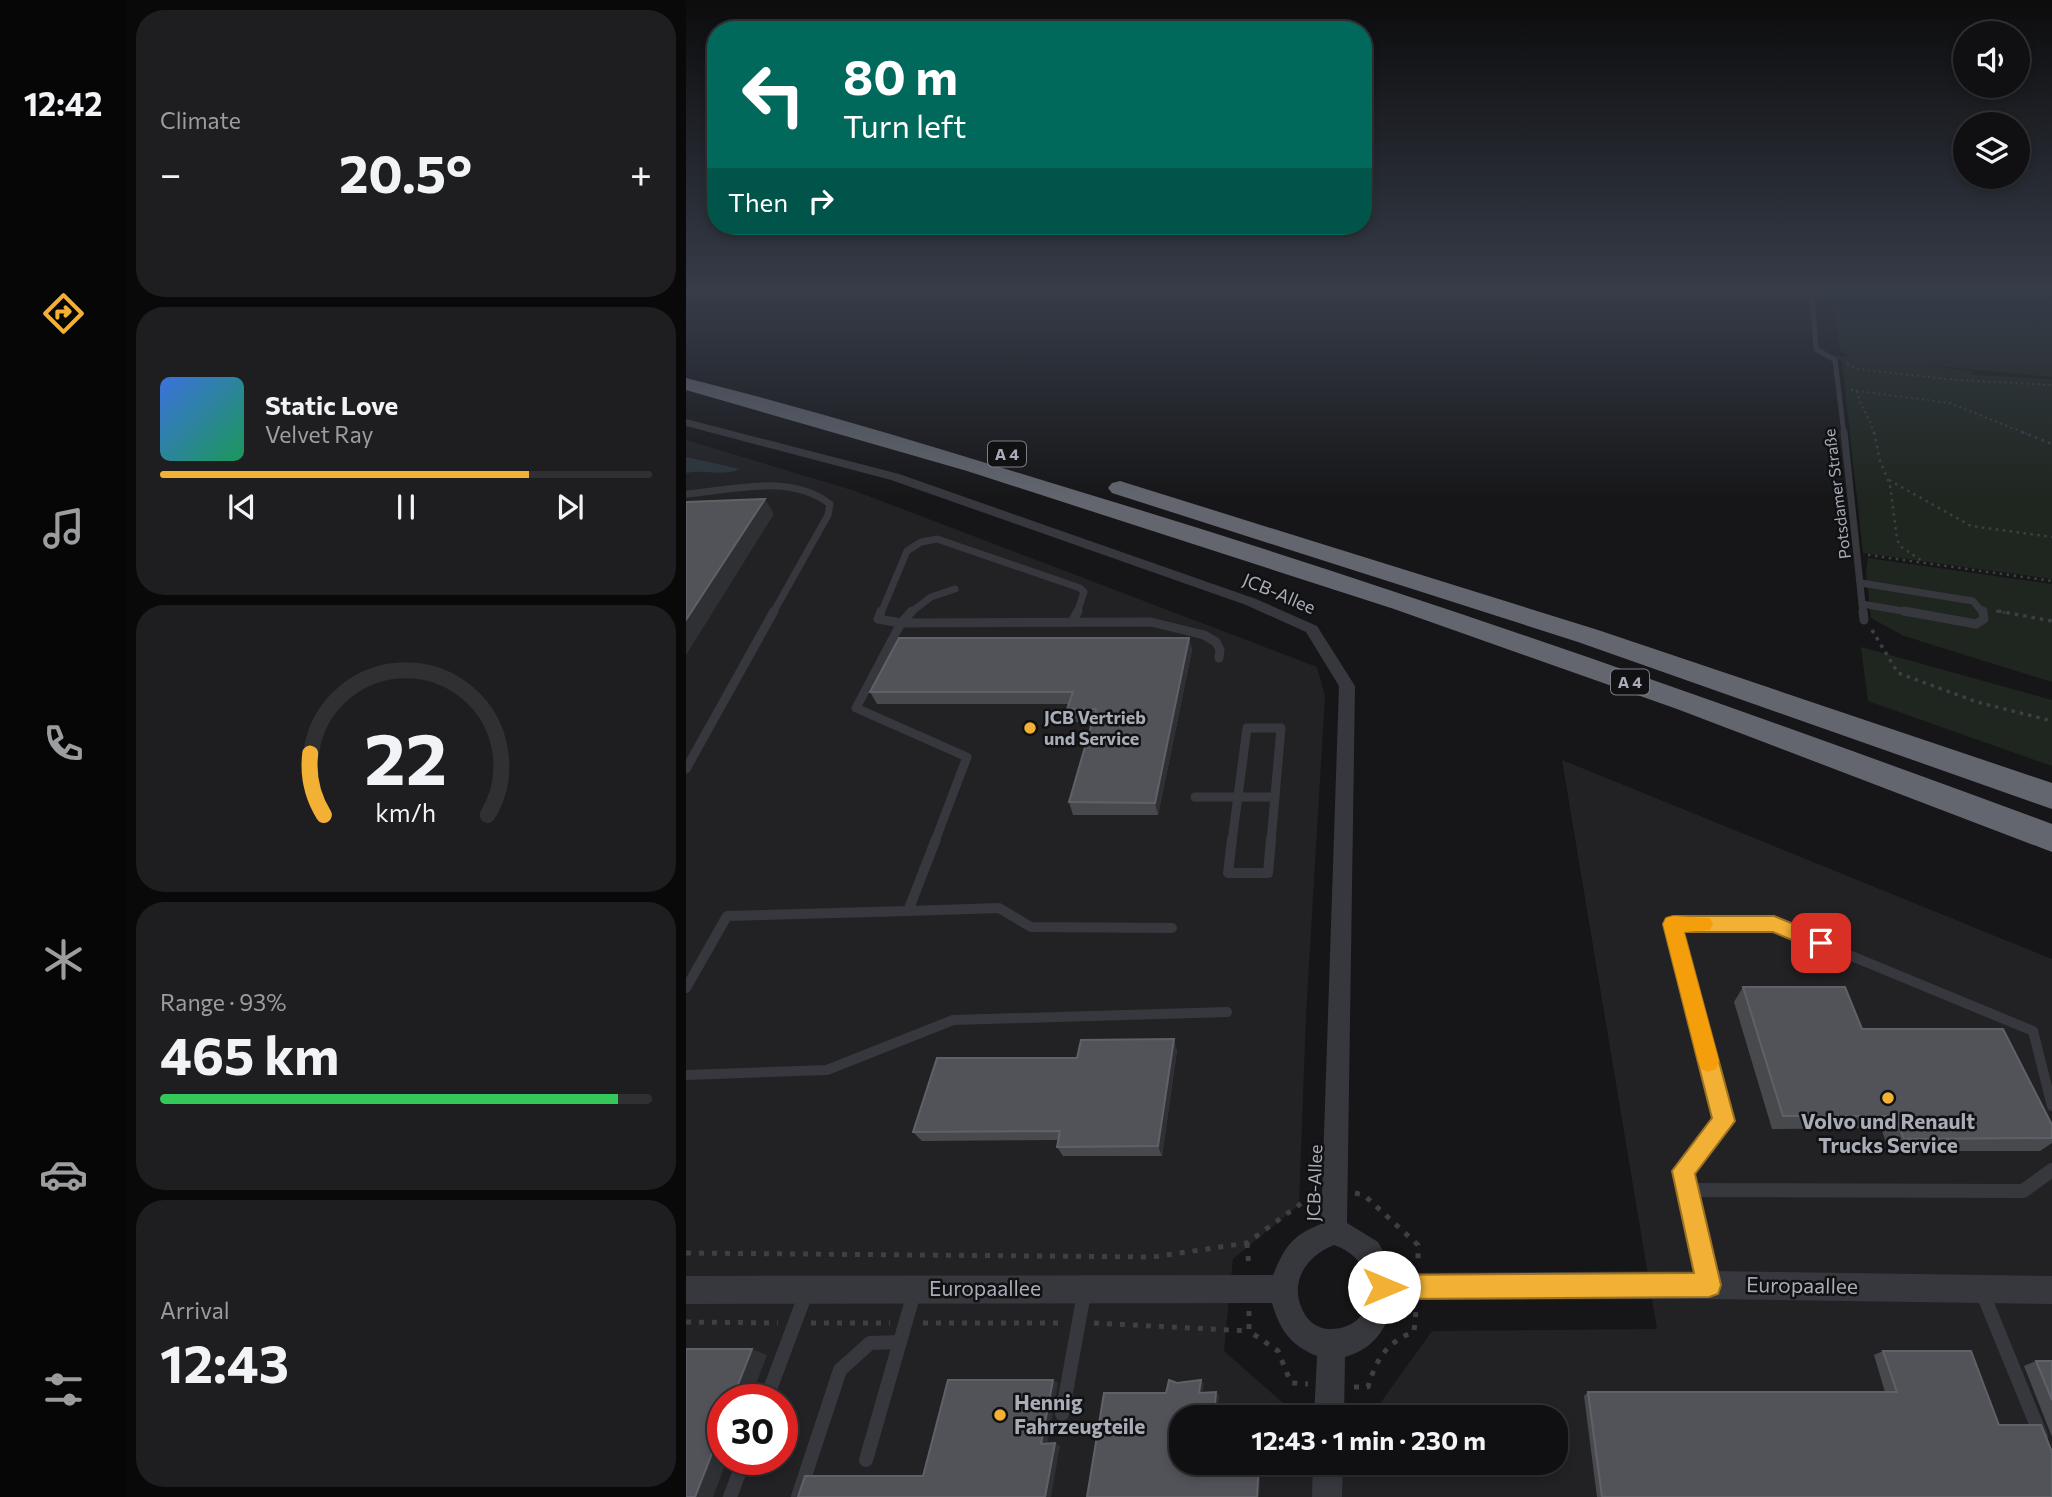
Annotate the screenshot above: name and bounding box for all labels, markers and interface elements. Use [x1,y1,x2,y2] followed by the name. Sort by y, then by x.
[1953,21,2030,189] map controls
[1953,21,2030,98] button: sound
[843,45,958,105] text: 80 m
[728,49,819,140] icon: left
[24,83,102,123] text: 12:42
[843,105,967,145] text: Turn left
[160,106,241,134] text: Climate
[1953,112,2030,189] button: layers
[339,140,472,204] text: 20.5°
[160,149,182,196] text: −
[630,149,652,196] text: +
[802,182,840,220] icon: right
[728,186,788,217] text: Then
[39,289,88,338] icon: directions
[265,389,398,420] text: Static Love
[265,420,373,448] text: Velvet Ray
[1819,428,1854,560] street label: Potsdamer Straße
[988,442,1026,467] road number: A 4
[223,488,261,526] icon: previous
[387,488,425,526] icon: pause
[551,488,589,526] icon: next
[39,504,88,553] icon: music
[1240,568,1319,618] street label: JCB-Allee
[1611,670,1649,694] road number: A 4
[1044,706,1146,749] place label: JCB Vertrieb und Service
[365,711,447,800] text: 22
[39,719,88,768] icon: phone
[1022,720,1038,736] marker: JCB Vertrieb und Service
[376,796,436,826] text: km/h
[1791,913,1851,973] pin
[1802,924,1840,962] icon: arrive
[39,935,88,984] icon: climate
[160,988,286,1016] text: Range · 93%
[160,1022,339,1086] text: 465 km
[1880,1090,1896,1106] marker: Volvo und Renault Trucks Service
[1801,1108,1975,1157] place label: Volvo und Renault Trucks Service
[1302,1144,1326,1222] street label: JCB-Allee
[39,1150,88,1199] icon: car
[1347,1250,1421,1324] position arrow
[1746,1271,1858,1298] street label: Europaallee
[929,1275,1041,1300] street label: Europaallee
[160,1296,230,1324] text: Arrival
[160,1330,289,1394] text: 12:43
[39,1365,88,1414] icon: filters
[707,1384,798,1475] speed limit sign: 30
[1014,1389,1145,1438] place label: Hennig Fahrzeugteile
[992,1407,1008,1423] marker: Hennig Fahrzeugteile
[1251,1424,1486,1455] text: 12:43 · 1 min · 230 m

